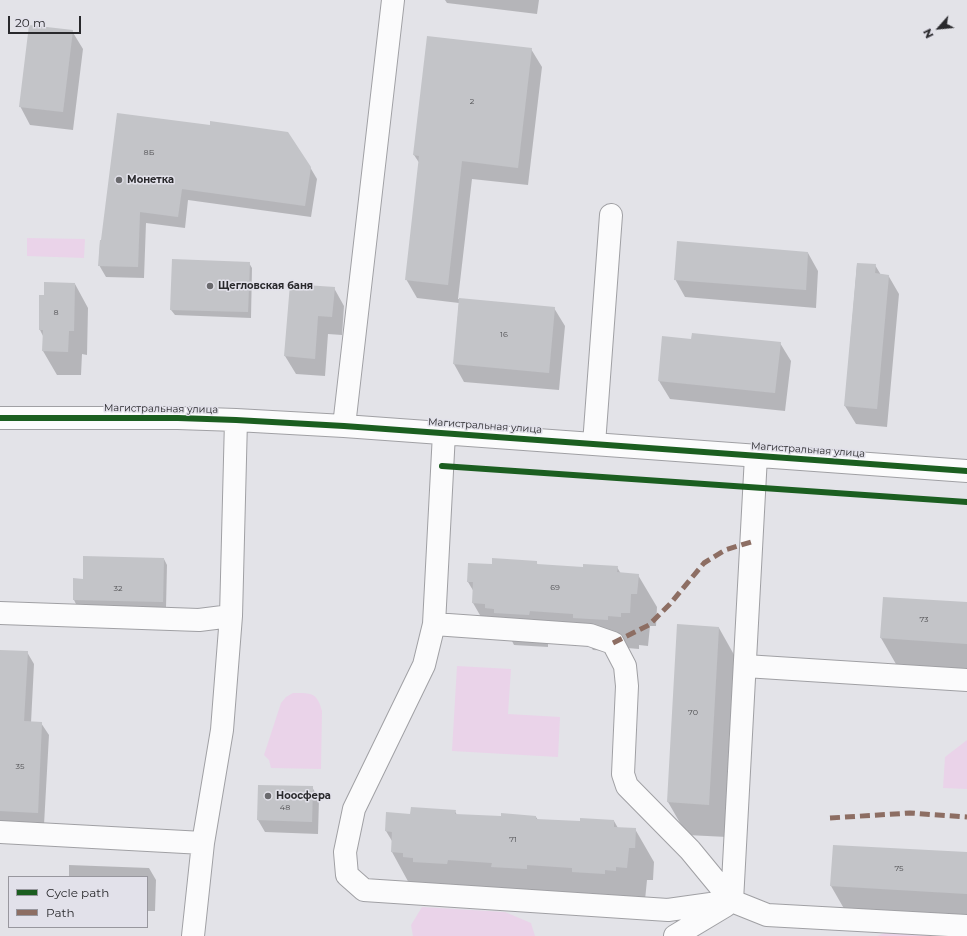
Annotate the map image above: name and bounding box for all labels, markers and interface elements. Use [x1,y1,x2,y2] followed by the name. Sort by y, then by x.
[10,8,83,34] scale bar
[919,8,959,48] north arrow
[15,15,46,30] text: 20 m
[920,26,937,41] text: N
[470,97,474,107] house number: 2
[144,148,154,158] house number: 8Б
[127,174,174,186] place label: Монетка
[114,175,124,185] marker: Монетка
[218,280,313,292] place label: Щегловская баня
[205,281,215,291] marker: Щегловская баня
[53,308,59,318] house number: 8
[500,330,508,340] house number: 16
[104,402,218,416] street label: Магистральная улица
[428,416,542,436] street label: Магистральная улица
[751,440,865,460] street label: Магистральная улица
[550,583,560,593] house number: 69
[113,584,123,594] house number: 32
[919,615,929,625] house number: 73
[688,708,698,718] house number: 70
[16,762,24,772] house number: 35
[276,790,331,802] place label: Ноосфера
[263,791,273,801] marker: Ноосфера
[280,803,290,813] house number: 48
[509,835,517,845] house number: 71
[894,864,904,874] house number: 75
[8,876,148,928] legend
[46,885,109,900] text: Cycle path
[46,905,75,920] text: Path

